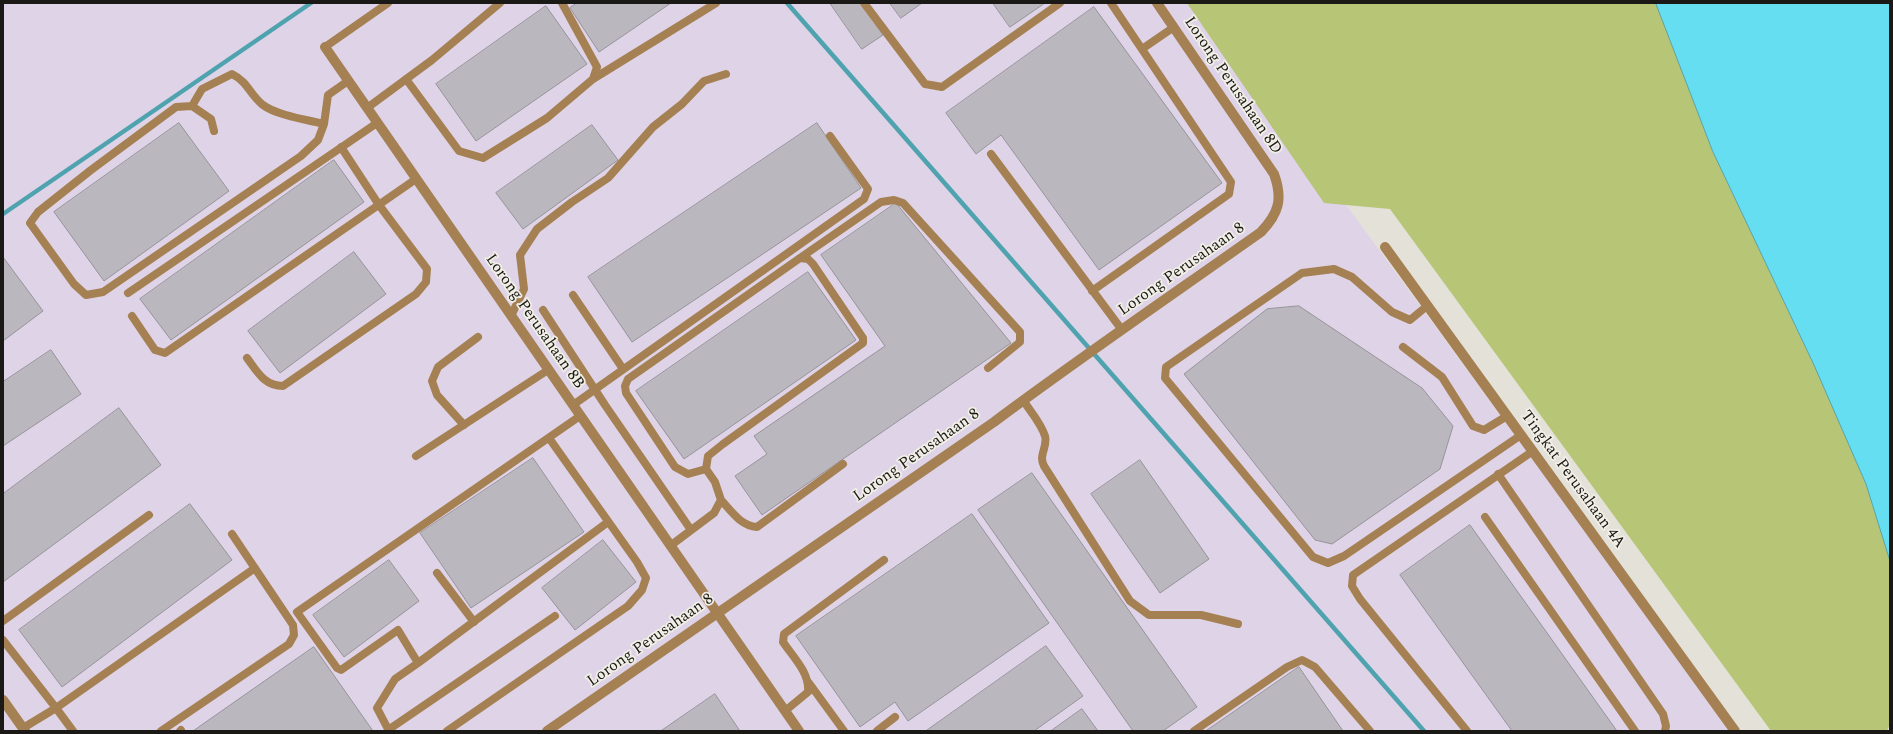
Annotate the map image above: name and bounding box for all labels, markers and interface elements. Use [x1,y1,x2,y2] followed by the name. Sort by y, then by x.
[1179,14,1285,158] street label: Lorong Perusahaan 8D
[1115,219,1249,321] street label: Lorong Perusahaan 8
[480,251,588,393] street label: Lorong Perusahaan 8B
[850,405,984,507] street label: Lorong Perusahaan 8
[1516,407,1628,553] street label: Tingkat Perusahaan 4A
[584,590,718,692] street label: Lorong Perusahaan 8

